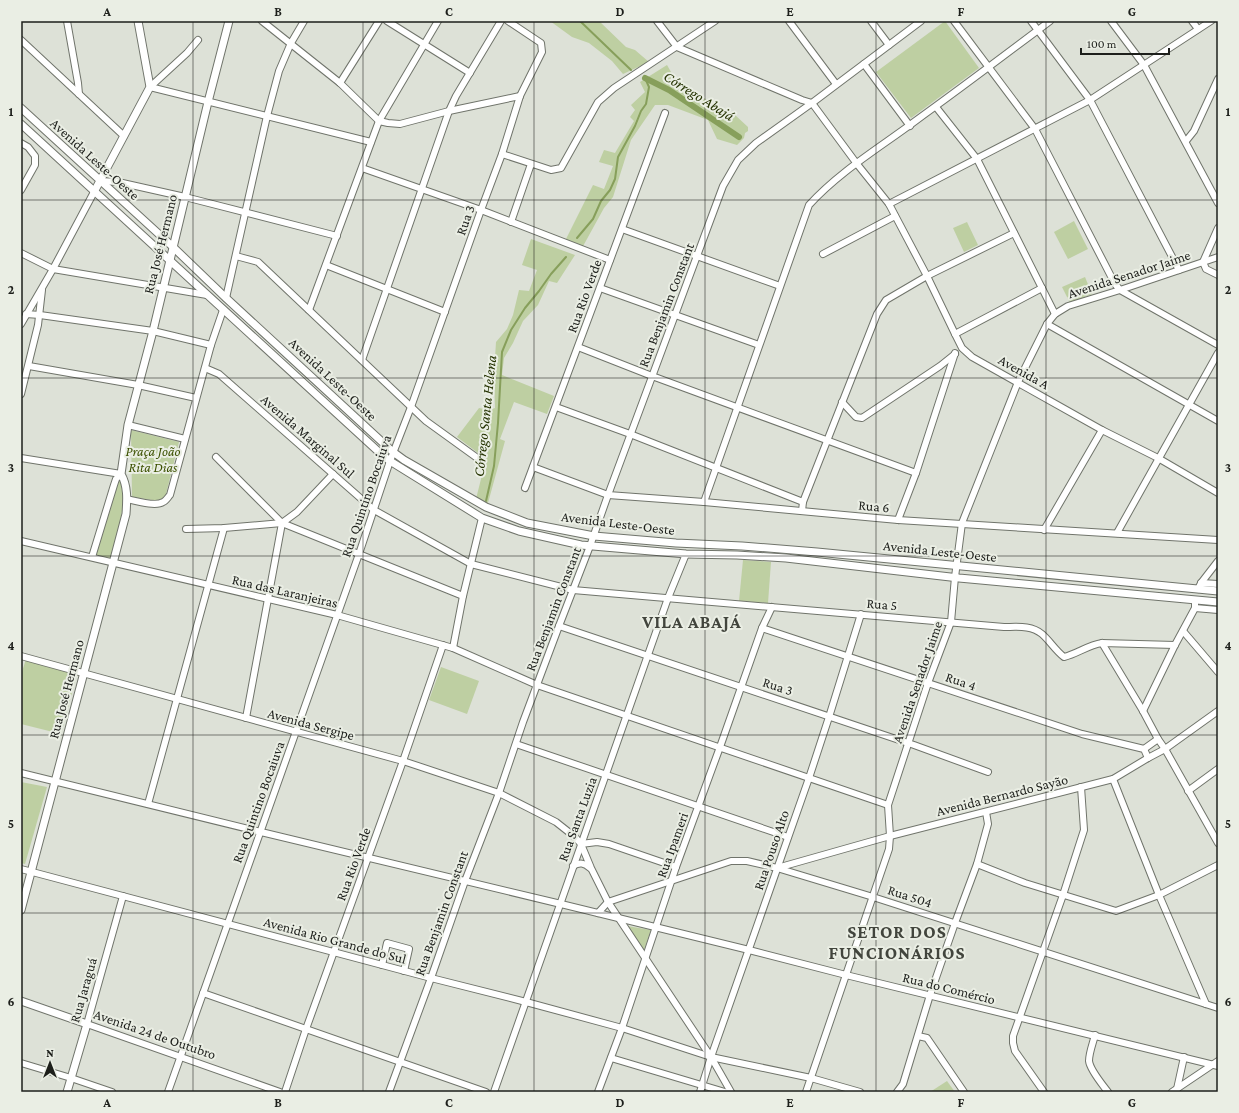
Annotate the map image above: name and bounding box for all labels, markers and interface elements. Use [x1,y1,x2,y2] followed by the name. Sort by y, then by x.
[102,4,111,19] text: A
[274,4,282,19] text: B
[445,4,453,19] text: C
[616,4,625,19] text: D
[786,4,794,19] text: E
[958,4,965,19] text: F
[1128,4,1136,19] text: G
[1081,30,1169,56] scale bar
[1087,37,1117,51] text: 100 m
[660,68,738,125] water label: Córrego Abajá
[9,104,14,119] text: 1
[1226,104,1231,119] text: 1
[47,115,143,203] street label: Avenida Leste-Oeste
[140,193,180,295] street label: Rua José Hermano
[452,203,478,237] street label: Rua 3
[635,240,698,370] street label: Rua Benjamin Constant
[1066,247,1192,301] street label: Avenida Senador Jaime
[563,257,605,335] street label: Rua Rio Verde
[8,282,15,297] text: 2
[1225,282,1232,297] text: 2
[286,334,380,424] street label: Avenida Leste-Oeste
[996,351,1052,393] street label: Avenida A
[471,354,500,478] water label: Córrego Santa Helena
[258,391,358,481] street label: Avenida Marginal Sul
[338,432,395,559] street label: Rua Quintino Bocaiuva
[125,443,181,475] park label: Praça João Rita Dias
[8,460,14,475] text: 3
[1225,460,1231,475] text: 3
[858,497,890,515] street label: Rua 6
[560,508,676,538] street label: Avenida Leste-Oeste
[882,537,998,565] street label: Avenida Leste-Oeste
[522,544,585,674] street label: Rua Benjamin Constant
[230,571,340,612] street label: Rua das Laranjeiras
[866,595,898,613] street label: Rua 5
[641,612,742,632] district label: VILA ABAJÁ
[889,619,945,745] street label: Avenida Senador Jaime
[7,638,15,653] text: 4
[45,638,87,740] street label: Rua José Hermano
[1224,638,1232,653] text: 4
[944,668,978,694] street label: Rua 4
[761,674,795,698] street label: Rua 3
[266,705,356,743] street label: Avenida Sergipe
[229,738,288,865] street label: Rua Quintino Bocaiuva
[935,771,1069,819] street label: Avenida Bernardo Sayão
[554,774,600,863] street label: Rua Santa Luzia
[750,808,792,892] street label: Rua Pouso Alto
[653,810,691,880] street label: Rua Ipameri
[8,816,14,831] text: 5
[1225,816,1231,831] text: 5
[332,825,374,903] street label: Rua Rio Verde
[411,848,472,978] street label: Rua Benjamin Constant
[886,881,934,911] street label: Rua 504
[262,913,408,967] street label: Avenida Rio Grande do Sul
[829,922,965,963] district label: SETOR DOS FUNCIONÁRIOS
[66,955,100,1024] street label: Rua Jaraguá
[901,969,997,1007] street label: Rua do Comércio
[7,994,15,1009] text: 6
[1224,994,1232,1009] text: 6
[92,1006,218,1062] street label: Avenida 24 de Outubro
[30,1043,70,1083] north arrow
[46,1047,54,1059] text: N
[102,1095,111,1110] text: A
[274,1095,282,1110] text: B
[445,1095,453,1110] text: C
[616,1095,625,1110] text: D
[786,1095,794,1110] text: E
[958,1095,965,1110] text: F
[1128,1095,1136,1110] text: G

